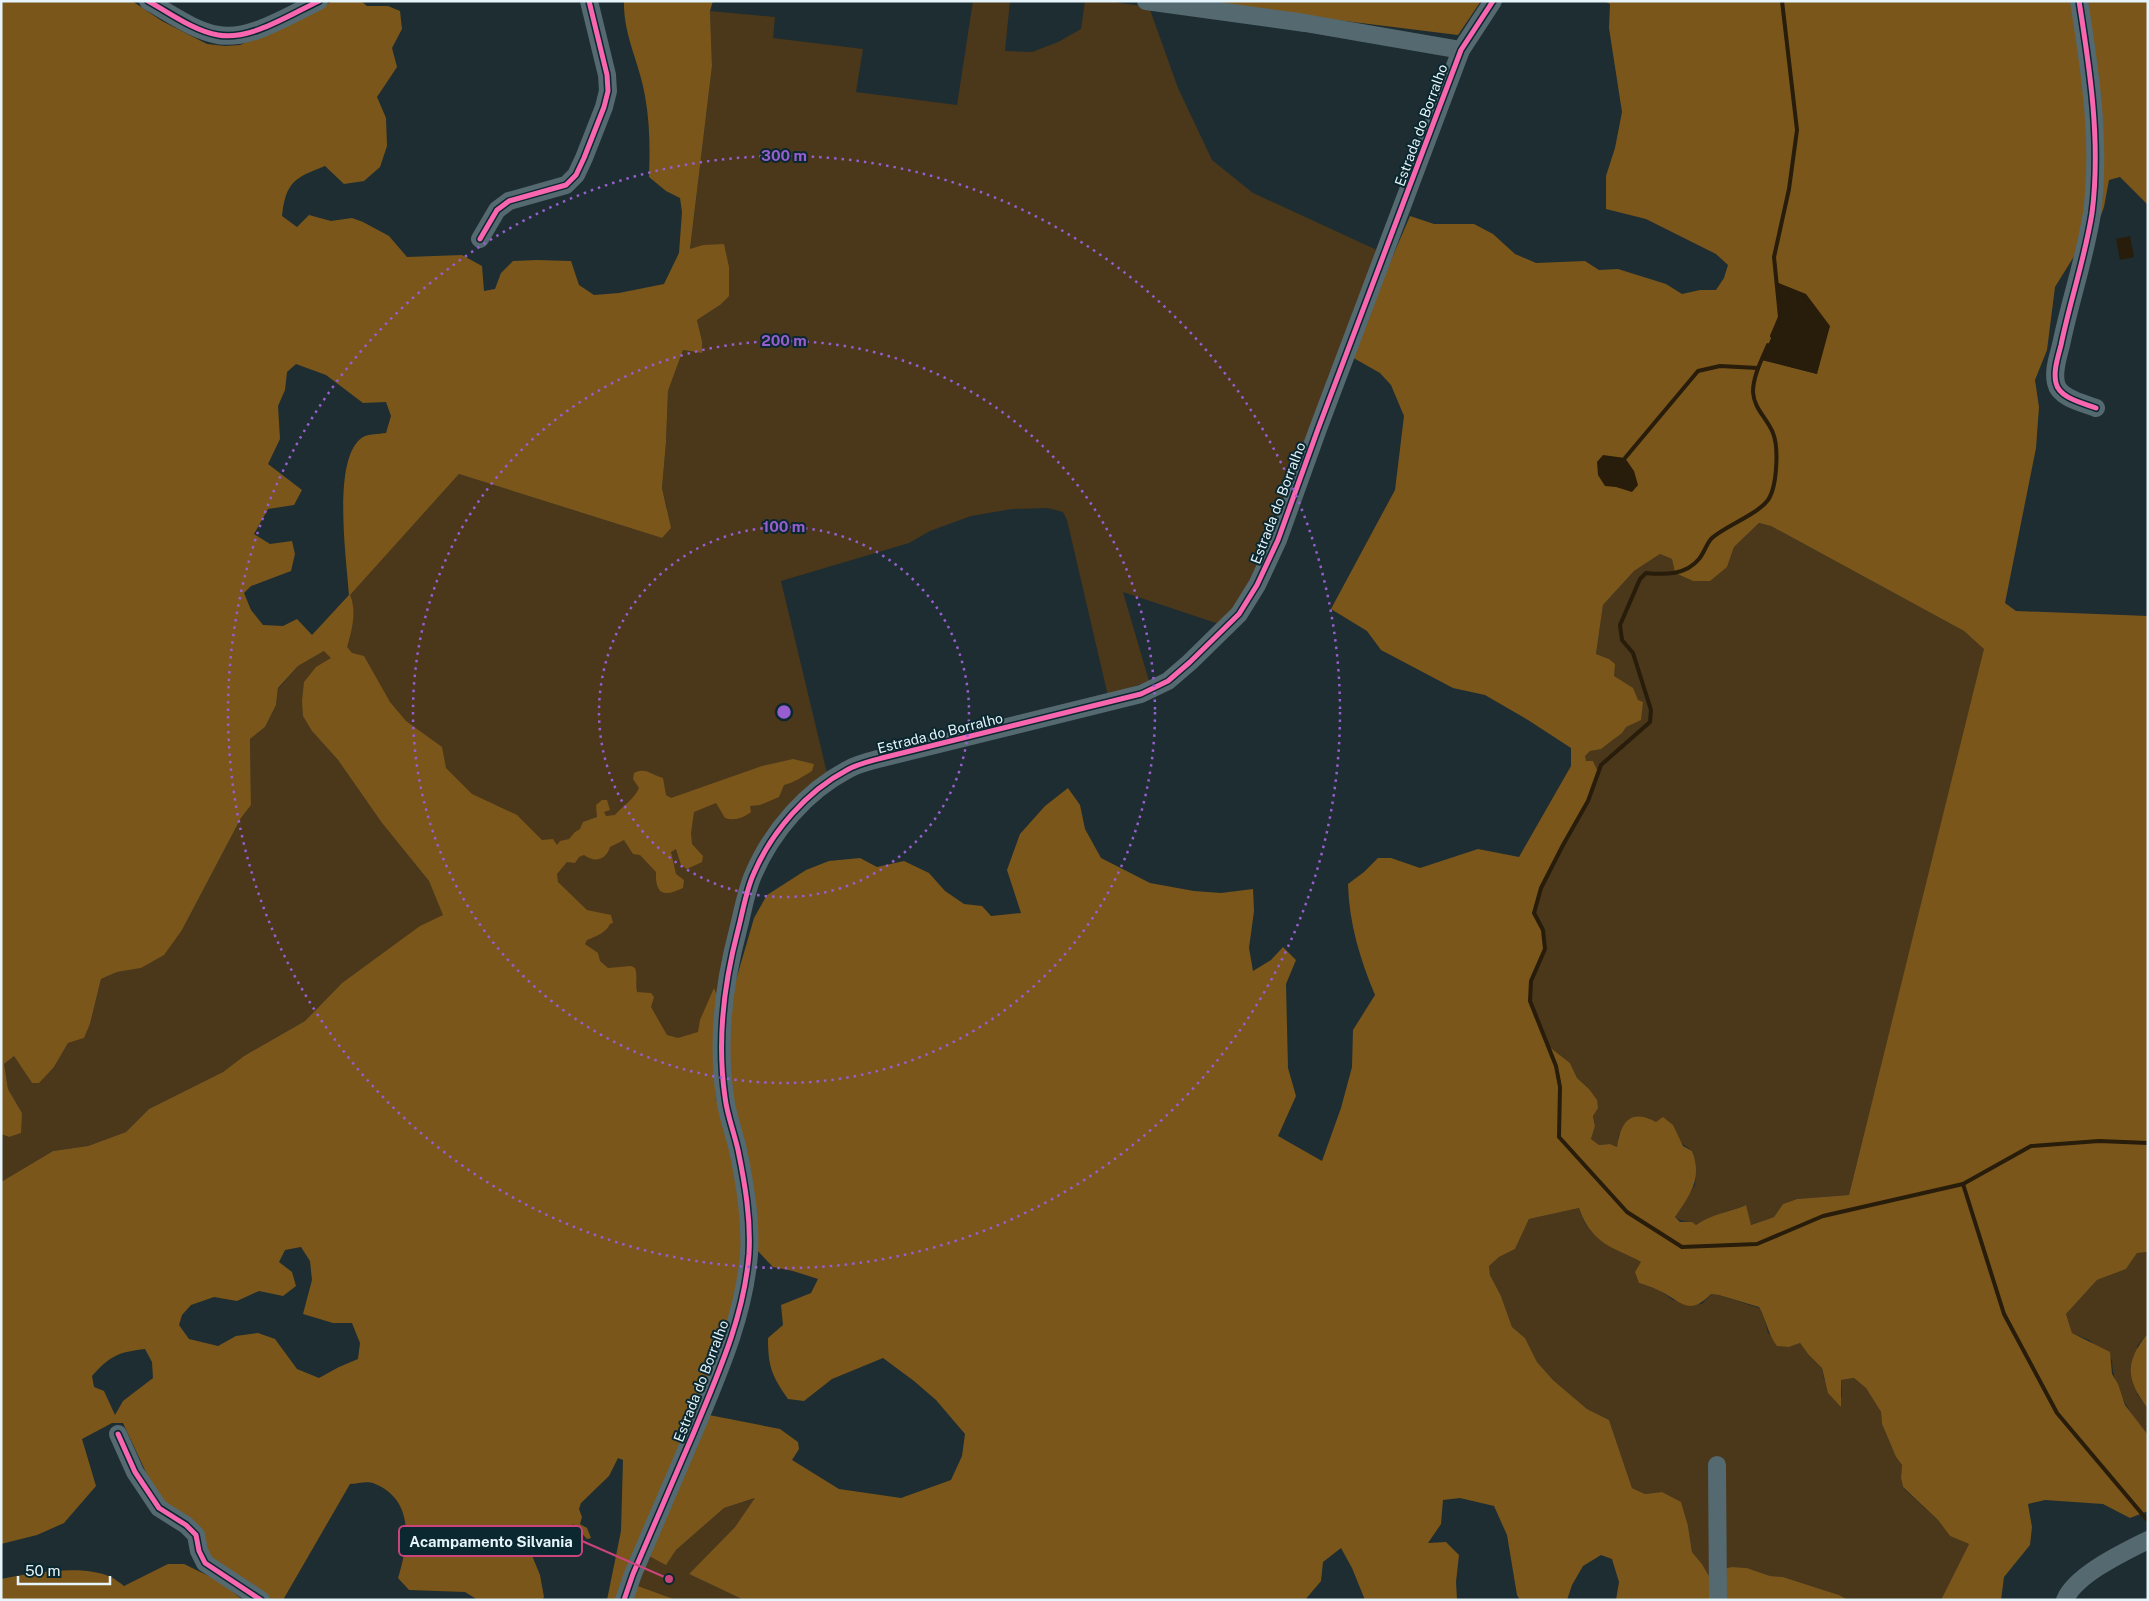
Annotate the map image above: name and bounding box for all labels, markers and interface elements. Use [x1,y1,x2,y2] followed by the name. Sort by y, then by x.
[1391,62,1451,188] street label: Estrada do Borralho
[761,147,807,164] text: 300 m
[761,332,807,349] text: 200 m
[1247,440,1309,566] street label: Estrada do Borralho
[763,518,805,535] text: 100 m
[775,703,793,721] centre of rings
[876,710,1004,756] street label: Estrada do Borralho
[670,1318,732,1444] street label: Estrada do Borralho
[399,1526,582,1556] callout: Acampamento Silvania
[409,1533,573,1550] text: Acampamento Silvania
[18,1554,110,1586] scale bar
[25,1562,60,1579] text: 50 m

